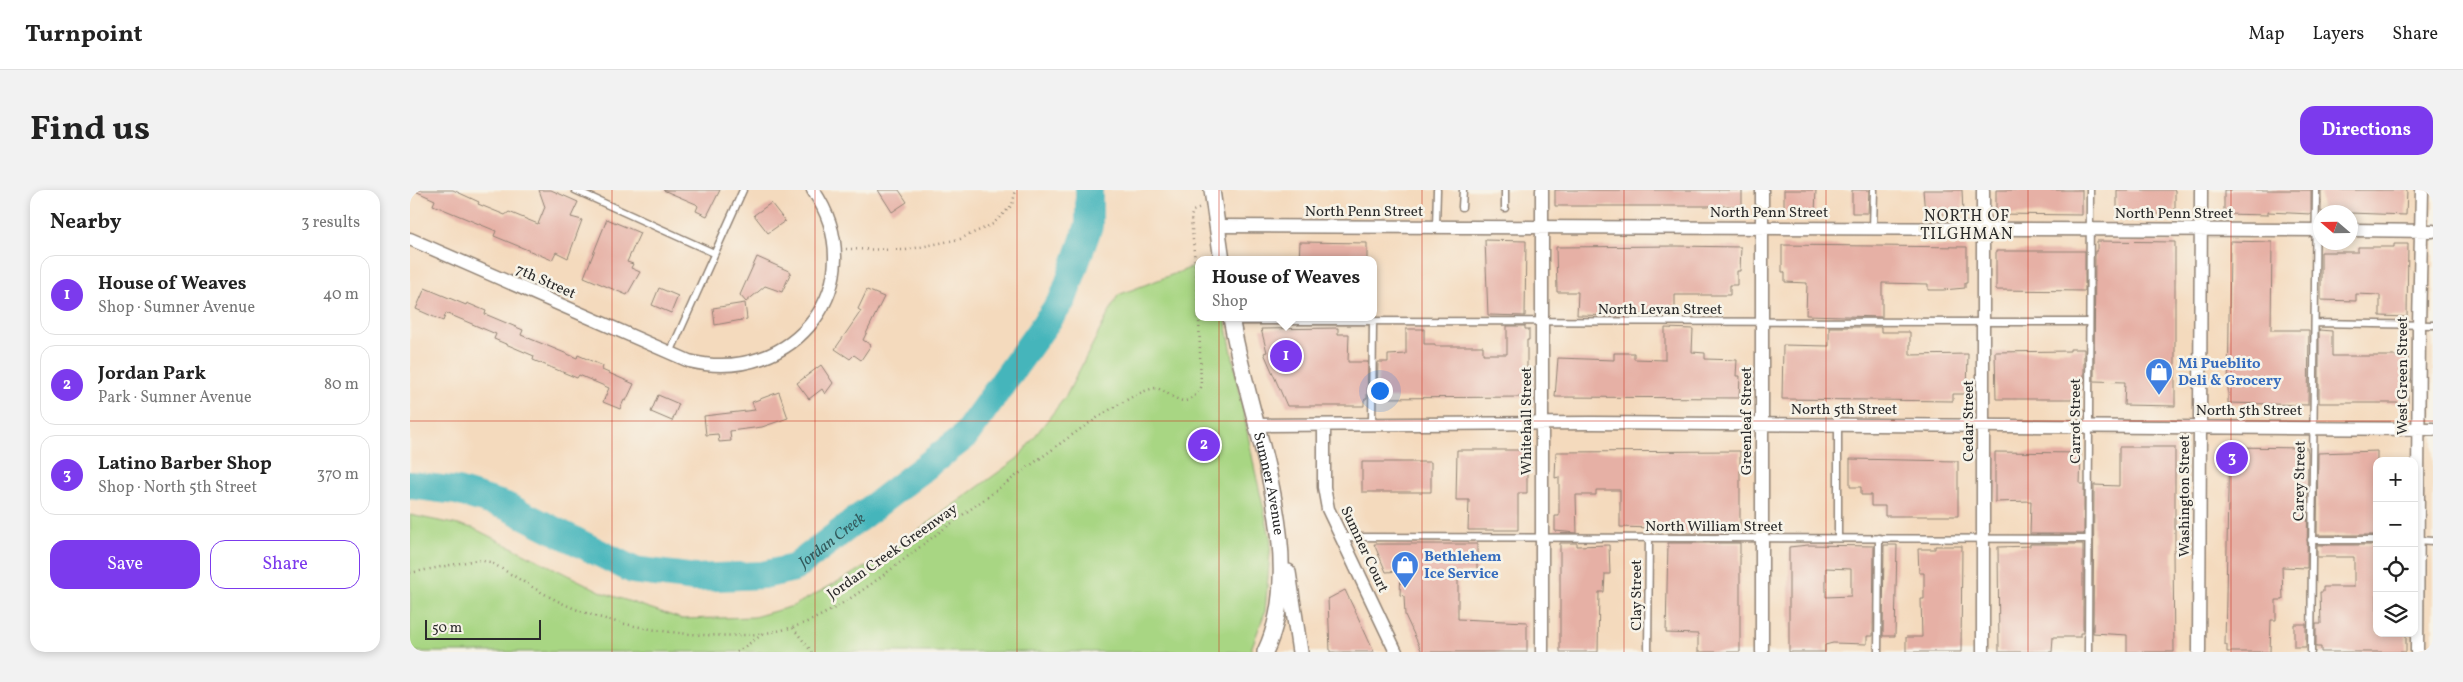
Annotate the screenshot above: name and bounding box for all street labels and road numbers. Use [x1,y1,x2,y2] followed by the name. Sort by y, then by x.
[1305,202,1423,223] street label: North Penn Street
[1710,203,1828,224] street label: North Penn Street
[2115,204,2233,225] street label: North Penn Street
[512,260,579,305] street label: 7th Street
[1598,300,1722,321] street label: North Levan Street
[2393,317,2414,435] street label: West Green Street
[1517,367,1538,475] street label: Whitehall Street
[1737,367,1758,475] street label: Greenleaf Street
[2066,378,2087,464] street label: Carrot Street
[1959,380,1980,462] street label: Cedar Street
[1791,400,1897,421] street label: North 5th Street
[2196,401,2302,422] street label: North 5th Street
[1247,430,1288,536] street label: Sumner Avenue
[2175,435,2196,557] street label: Washington Street
[2289,441,2312,521] street label: Carey Street
[823,499,962,605] street label: Jordan Creek Greenway
[1334,503,1393,596] street label: Sumner Court
[1645,517,1783,538] street label: North William Street
[1627,559,1648,631] street label: Clay Street

